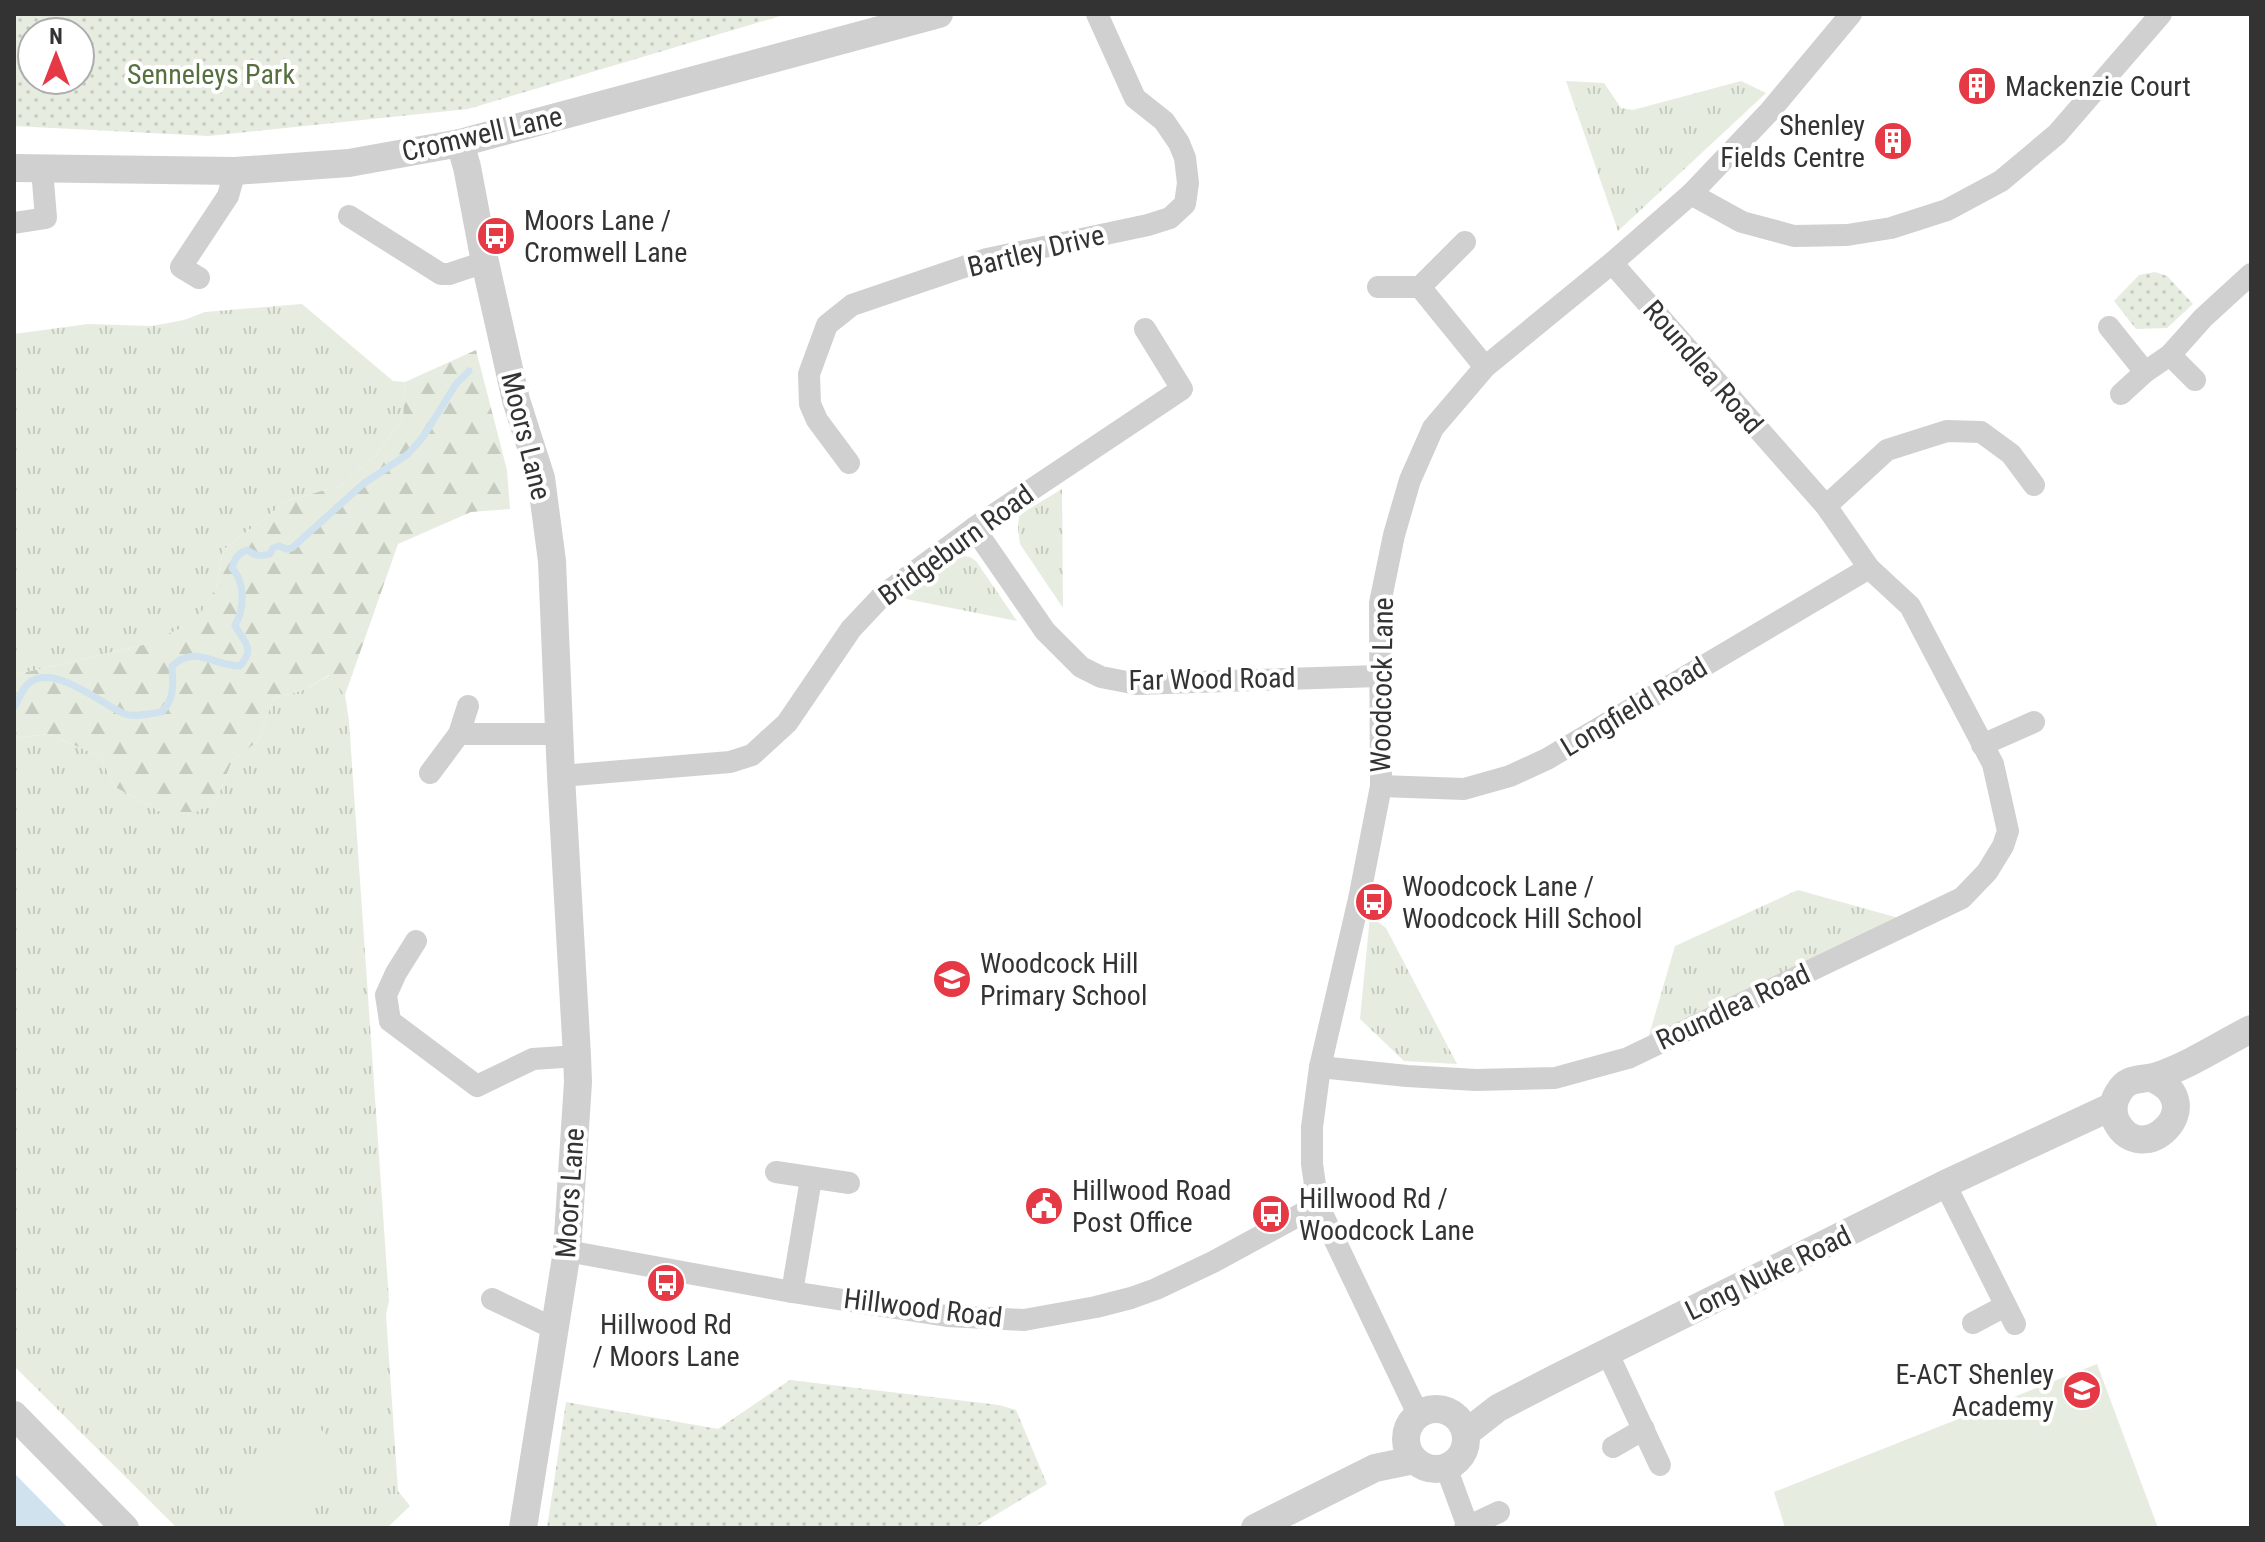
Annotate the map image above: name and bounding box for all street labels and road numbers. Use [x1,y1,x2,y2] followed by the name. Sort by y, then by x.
[399,100,565,168] street label: Cromwell Lane
[964,218,1108,284] street label: Bartley Drive
[1636,294,1770,440] street label: Roundlea Road
[494,369,558,503] street label: Moors Lane
[872,478,1040,612] street label: Bridgeburn Road
[1364,597,1400,773] street label: Woodcock Lane
[1555,650,1713,764] street label: Longfield Road
[1128,661,1296,697] street label: Far Wood Road
[1651,957,1815,1057] street label: Roundlea Road
[549,1127,591,1259] street label: Moors Lane
[1680,1219,1856,1327] street label: Long Nuke Road
[842,1282,1004,1334] street label: Hillwood Road

